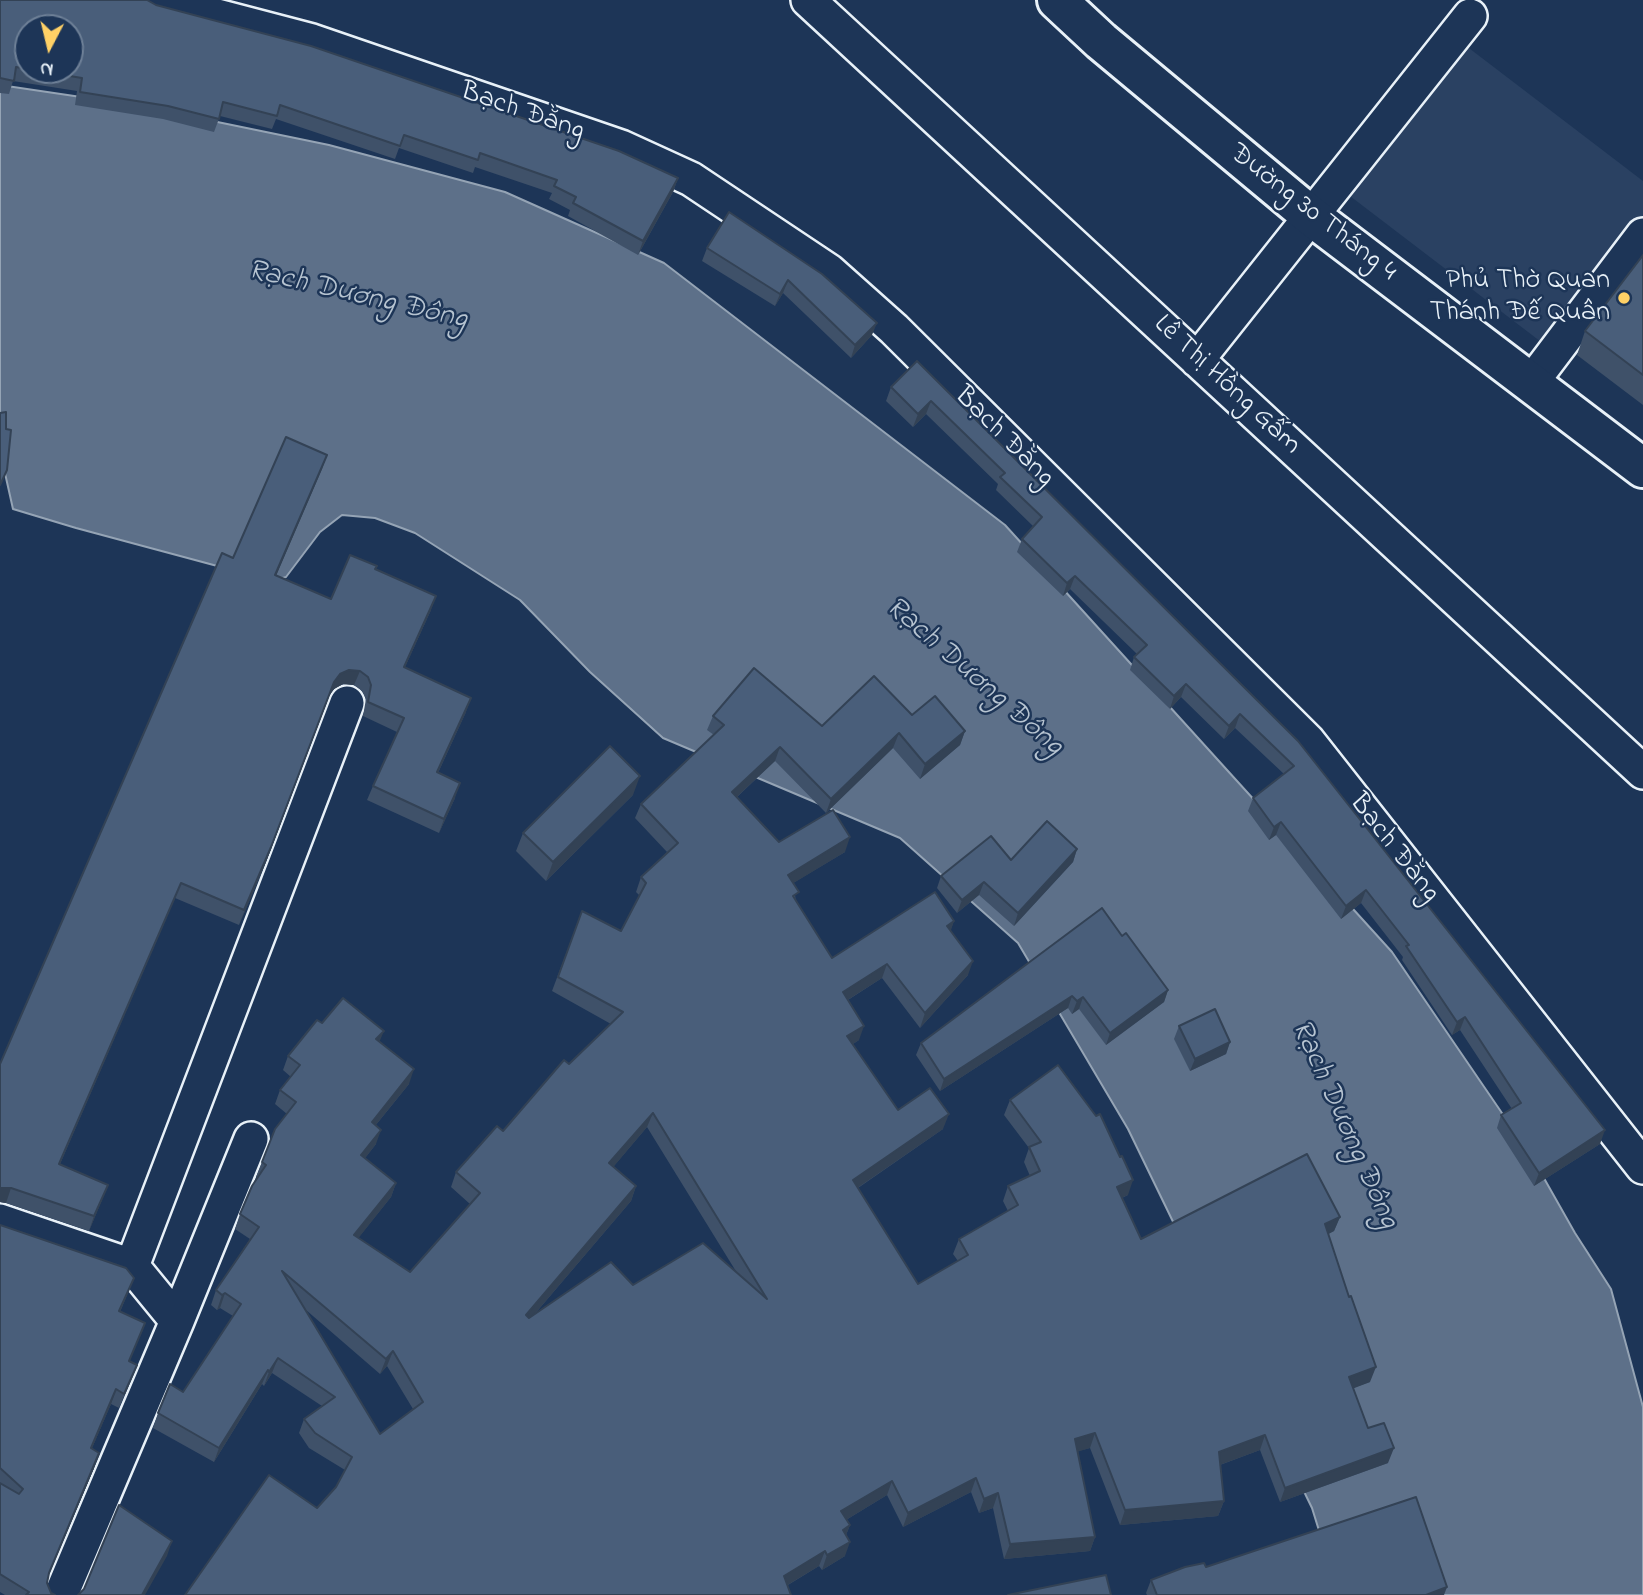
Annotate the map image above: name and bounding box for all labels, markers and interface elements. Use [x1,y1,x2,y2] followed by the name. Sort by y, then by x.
[14,14,84,84] north arrow
[39,54,55,83] text: N
[456,76,588,150] street label: Bạch Đằng
[1221,138,1403,290] street label: Đường 30 Tháng 4
[244,254,470,340] water label: Rạch Dương Đông
[1429,265,1610,331] place label: Phủ Thờ Quan Thánh Đế Quân
[1616,290,1632,306] marker: Phủ Thờ Quan Thánh Đế Quân
[1145,309,1307,463] street label: Lê Thị Hồng Gấm
[946,381,1060,495] street label: Bạch Đằng
[877,591,1069,765] water label: Rạch Dương Đông
[1340,788,1446,910] street label: Bạch Đằng
[1281,1015,1405,1235] water label: Rạch Dương Đông

